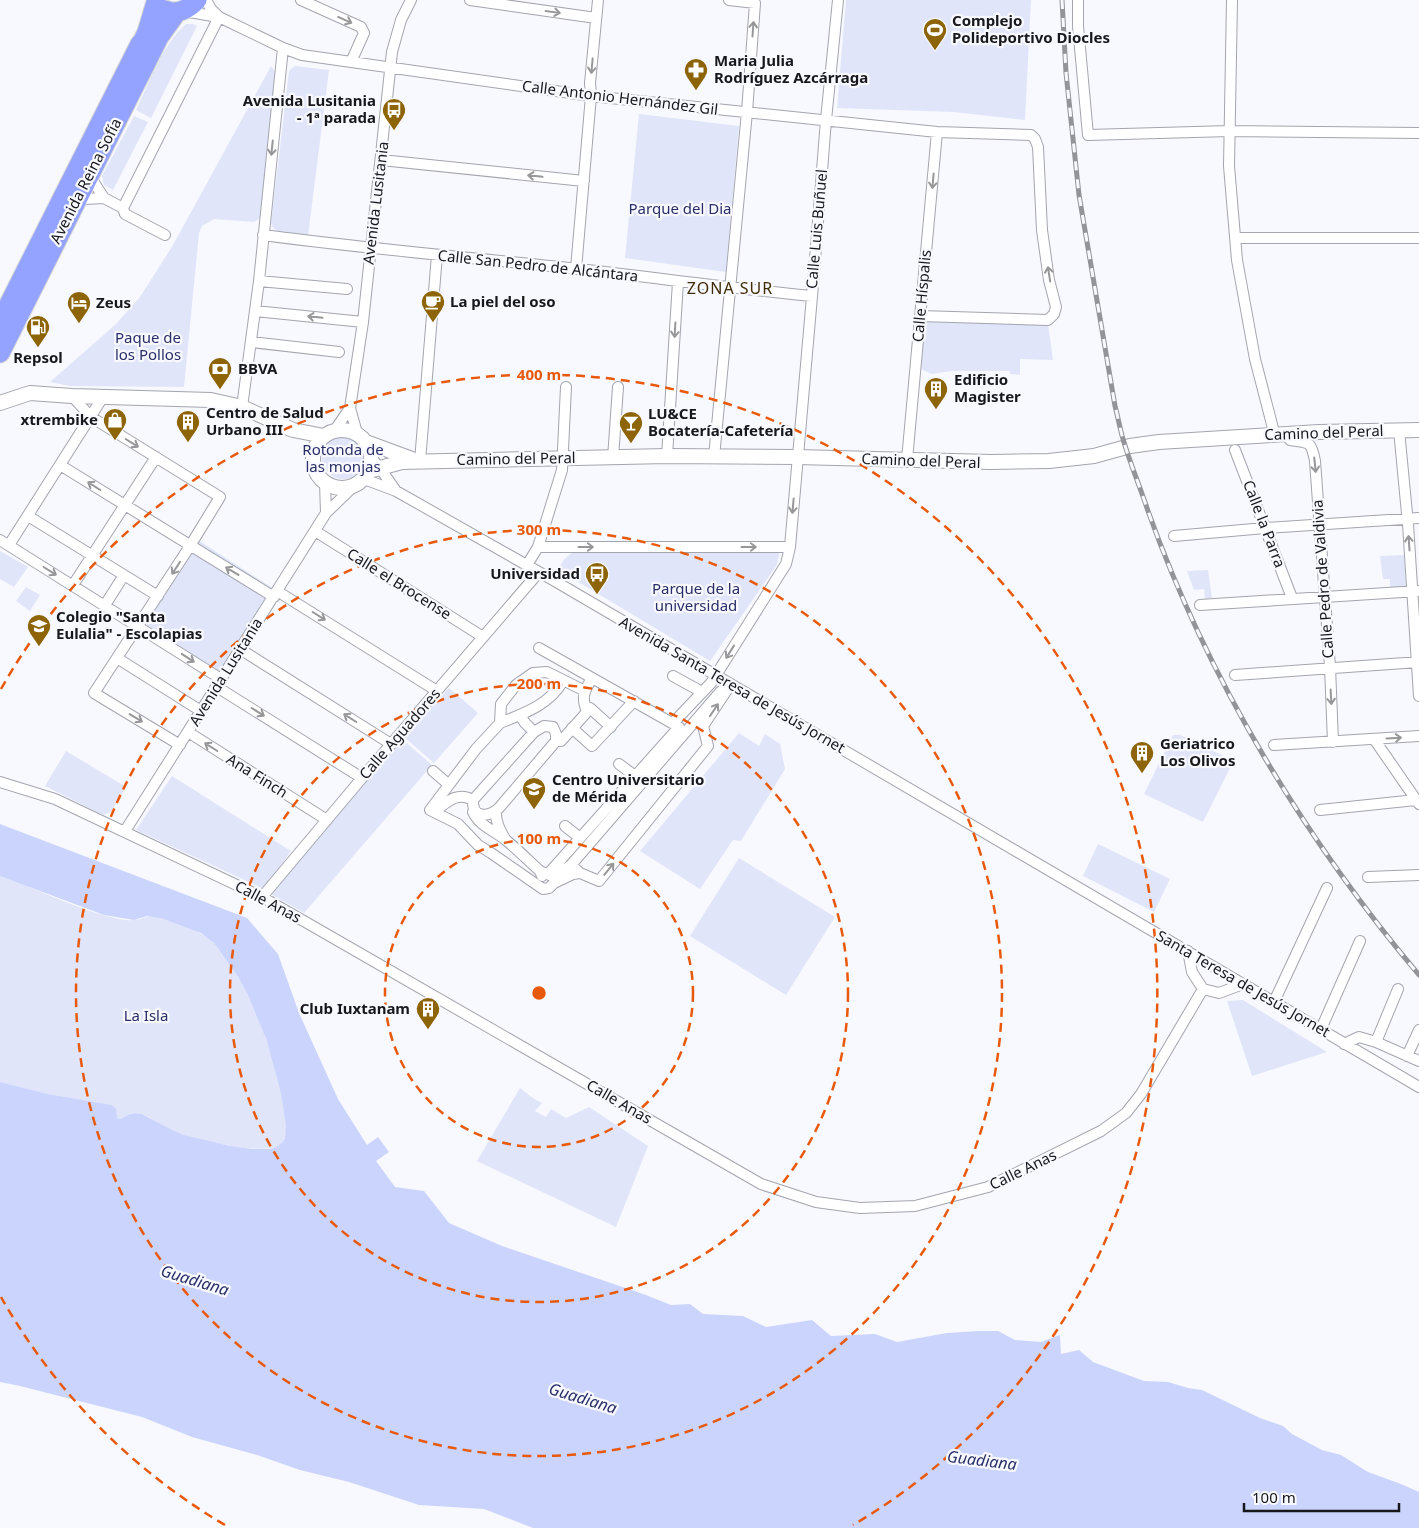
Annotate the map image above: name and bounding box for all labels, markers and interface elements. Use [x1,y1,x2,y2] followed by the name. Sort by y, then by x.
[545,7,561,17] one-way arrow
[952,10,1110,47] place label: Complejo Polideportivo Diocles
[337,15,352,25] one-way arrow
[922,17,948,51] sports icon: Complejo Polideportivo Diocles
[748,21,758,37] one-way arrow
[714,50,868,87] place label: Maria Julia Rodríguez Azcárraga
[587,57,596,73] one-way arrow
[683,57,709,91] pharmacy icon: Maria Julia Rodríguez Azcárraga
[521,75,719,119] street label: Calle Antonio Hernández Gil
[243,90,376,127] place label: Avenida Lusitania - 1ª parada
[381,97,407,131] bus stop icon: Avenida Lusitania - 1ª parada
[45,114,125,247] street label: Avenida Reina Sofía
[267,140,277,156] one-way arrow
[358,140,392,266] street label: Avenida Lusitania
[801,168,831,290] street label: Calle Luis Buñuel
[528,171,544,181] one-way arrow
[928,172,938,188] one-way arrow
[629,198,731,218] park label: Parque del Dia
[437,245,639,285] street label: Calle San Pedro de Alcántara
[907,249,935,343] street label: Calle Híspalis
[1043,267,1053,283] one-way arrow
[687,277,773,299] district label: ZONA SUR
[420,289,446,323] cafe icon: La piel del oso
[66,290,92,324] hotel icon: Zeus
[450,291,556,311] place label: La piel del oso
[96,292,131,312] place label: Zeus
[307,312,323,322] one-way arrow
[25,314,51,348] fuel station icon: Repsol
[670,322,679,338] one-way arrow
[115,327,181,364] park label: Paque de los Pollos
[13,347,63,367] place label: Repsol
[207,356,233,390] bank icon: BBVA
[238,358,278,378] place label: BBVA
[517,364,561,384] text: 400 m
[954,369,1021,406] place label: Edificio Magister
[923,376,949,410] building icon: Edificio Magister
[206,402,324,439] place label: Centro de Salud Urbano III
[648,403,794,440] place label: LU&CE Bocatería-Cafetería
[102,407,128,441] shop icon: xtrembike
[21,409,98,429] place label: xtrembike
[175,409,201,443] building icon: Centro de Salud Urbano III
[618,410,644,444] bar icon: LU&CE Bocatería-Cafetería
[1264,420,1384,444] street label: Camino del Peral
[125,438,139,448] one-way arrow
[302,439,384,476] park label: Rotonda de las monjas
[456,447,576,469] street label: Camino del Peral
[861,448,981,472] street label: Camino del Peral
[1310,456,1320,472] one-way arrow
[1239,477,1291,570] street label: Calle la Parra
[87,481,101,491] one-way arrow
[789,498,798,514] one-way arrow
[1306,499,1338,659] street label: Calle Pedro de Valdivia
[517,519,561,539] text: 300 m
[1404,535,1414,551] one-way arrow
[578,542,594,552] one-way arrow
[740,542,757,552] one-way arrow
[344,543,456,623] street label: Calle el Brocense
[170,561,181,575] one-way arrow
[584,561,610,595] bus stop icon: Universidad
[490,563,580,583] place label: Universidad
[43,566,57,576] one-way arrow
[226,566,240,576] one-way arrow
[652,578,740,615] park label: Parque de la universidad
[56,606,202,643] place label: Colegio "Santa Eulalia" - Escolapias
[312,611,326,621] one-way arrow
[616,611,850,758] street label: Avenida Santa Teresa de Jesús Jornet
[26,613,52,647] school or university icon: Colegio "Santa Eulalia" - Escolapias
[184,614,266,729] street label: Avenida Lusitania
[725,644,735,658] one-way arrow
[181,652,195,663] one-way arrow
[517,673,561,693] text: 200 m
[354,684,444,783] street label: Calle Aguadores
[1326,688,1335,704] one-way arrow
[709,703,719,717] one-way arrow
[251,708,265,718] one-way arrow
[343,713,357,723] one-way arrow
[129,714,143,724] one-way arrow
[1160,733,1235,770] place label: Geriatrico Los Olivos
[1385,733,1401,742] one-way arrow
[1129,740,1155,774] building icon: Geriatrico Los Olivos
[205,742,219,752] one-way arrow
[223,749,292,802] street label: Ana Finch
[552,769,704,806] place label: Centro Universitario de Mérida
[521,776,547,810] school or university icon: Centro Universitario de Mérida
[517,828,561,848] text: 100 m
[604,862,615,875] one-way arrow
[232,875,305,927] street label: Calle Anas
[1153,925,1335,1041] street label: Santa Teresa de Jesús Jornet
[530,984,548,1002] centre of rings
[415,996,441,1030] building icon: Club Iuxtanam
[300,998,410,1018] place label: Club Iuxtanam
[124,1005,168,1025] park label: La Isla
[583,1074,656,1128] street label: Calle Anas
[986,1144,1060,1194] street label: Calle Anas
[158,1259,232,1301] water label: Guadiana
[546,1377,620,1419] water label: Guadiana
[946,1445,1018,1475] water label: Guadiana
[1244,1480,1399,1512] scale bar
[1252,1487,1296,1507] text: 100 m

